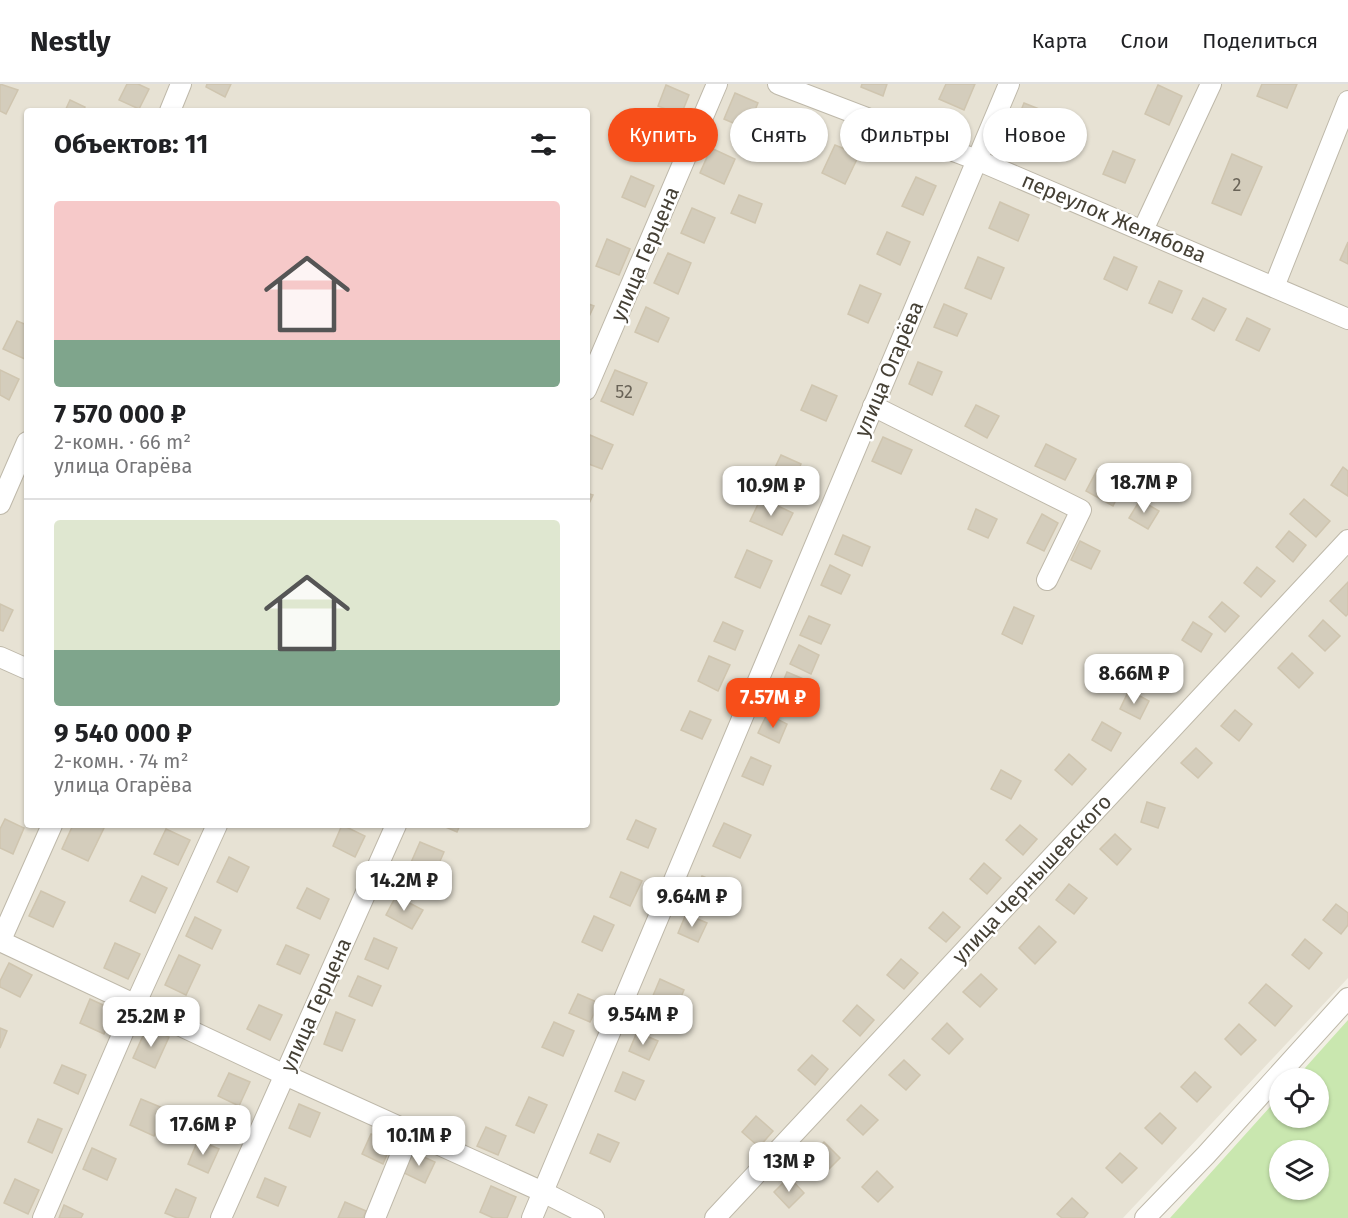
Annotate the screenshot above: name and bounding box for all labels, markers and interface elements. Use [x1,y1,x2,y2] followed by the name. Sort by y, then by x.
[30,25,111,58] text: Nestly
[1032,28,1088,54] text: Карта
[1121,28,1169,54] text: Слои
[1202,28,1318,54] text: Поделиться
[608,108,718,162] chip: Купить
[730,108,828,162] chip: Снять
[840,108,971,162] chip: Фильтры
[983,108,1087,162] chip: Новое
[527,128,560,161] icon: filters
[54,129,208,160] text: Объектов: 11
[1018,167,1210,269] street label: переулок Желябова
[1233,174,1242,196] house number: 2
[605,183,685,325] street label: улица Герцена
[253,240,361,348] icon: home
[849,297,929,441] street label: улица Огарёва
[615,381,633,403] house number: 52
[54,399,186,430] text: 7 570 000 ₽
[54,430,191,454] text: 2-комн. · 66 m²
[54,454,192,478] text: улица Огарёва
[1089,463,1199,514] pin: 18.7M ₽
[716,466,826,517] pin: 10.9M ₽
[1110,470,1178,494] text: 18.7M ₽
[737,473,805,497] text: 10.9M ₽
[253,559,361,667] icon: home
[1079,654,1189,705] pin: 8.66M ₽
[1098,661,1170,685] text: 8.66M ₽
[718,678,828,729] pin: 7.57M ₽
[740,685,806,709] text: 7.57M ₽
[54,718,192,749] text: 9 540 000 ₽
[54,749,188,773] text: 2-комн. · 74 m²
[54,773,192,797] text: улица Огарёва
[947,789,1117,969] street label: улица Чернышевского
[349,861,459,912] pin: 14.2M ₽
[370,868,438,892] text: 14.2M ₽
[637,877,747,928] pin: 9.64M ₽
[657,884,727,908] text: 9.64M ₽
[275,934,357,1076] street label: улица Герцена
[588,995,698,1046] pin: 9.54M ₽
[96,997,206,1048] pin: 25.2M ₽
[608,1002,678,1026] text: 9.54M ₽
[117,1004,185,1028] text: 25.2M ₽
[1269,1068,1329,1200] map controls
[1269,1068,1329,1128] button: locate
[148,1105,258,1156] pin: 17.6M ₽
[170,1112,236,1136] text: 17.6M ₽
[364,1116,474,1167] pin: 10.1M ₽
[386,1123,452,1147] text: 10.1M ₽
[1269,1140,1329,1200] button: layers
[747,1142,831,1193] pin: 13M ₽
[763,1149,815,1173] text: 13M ₽

